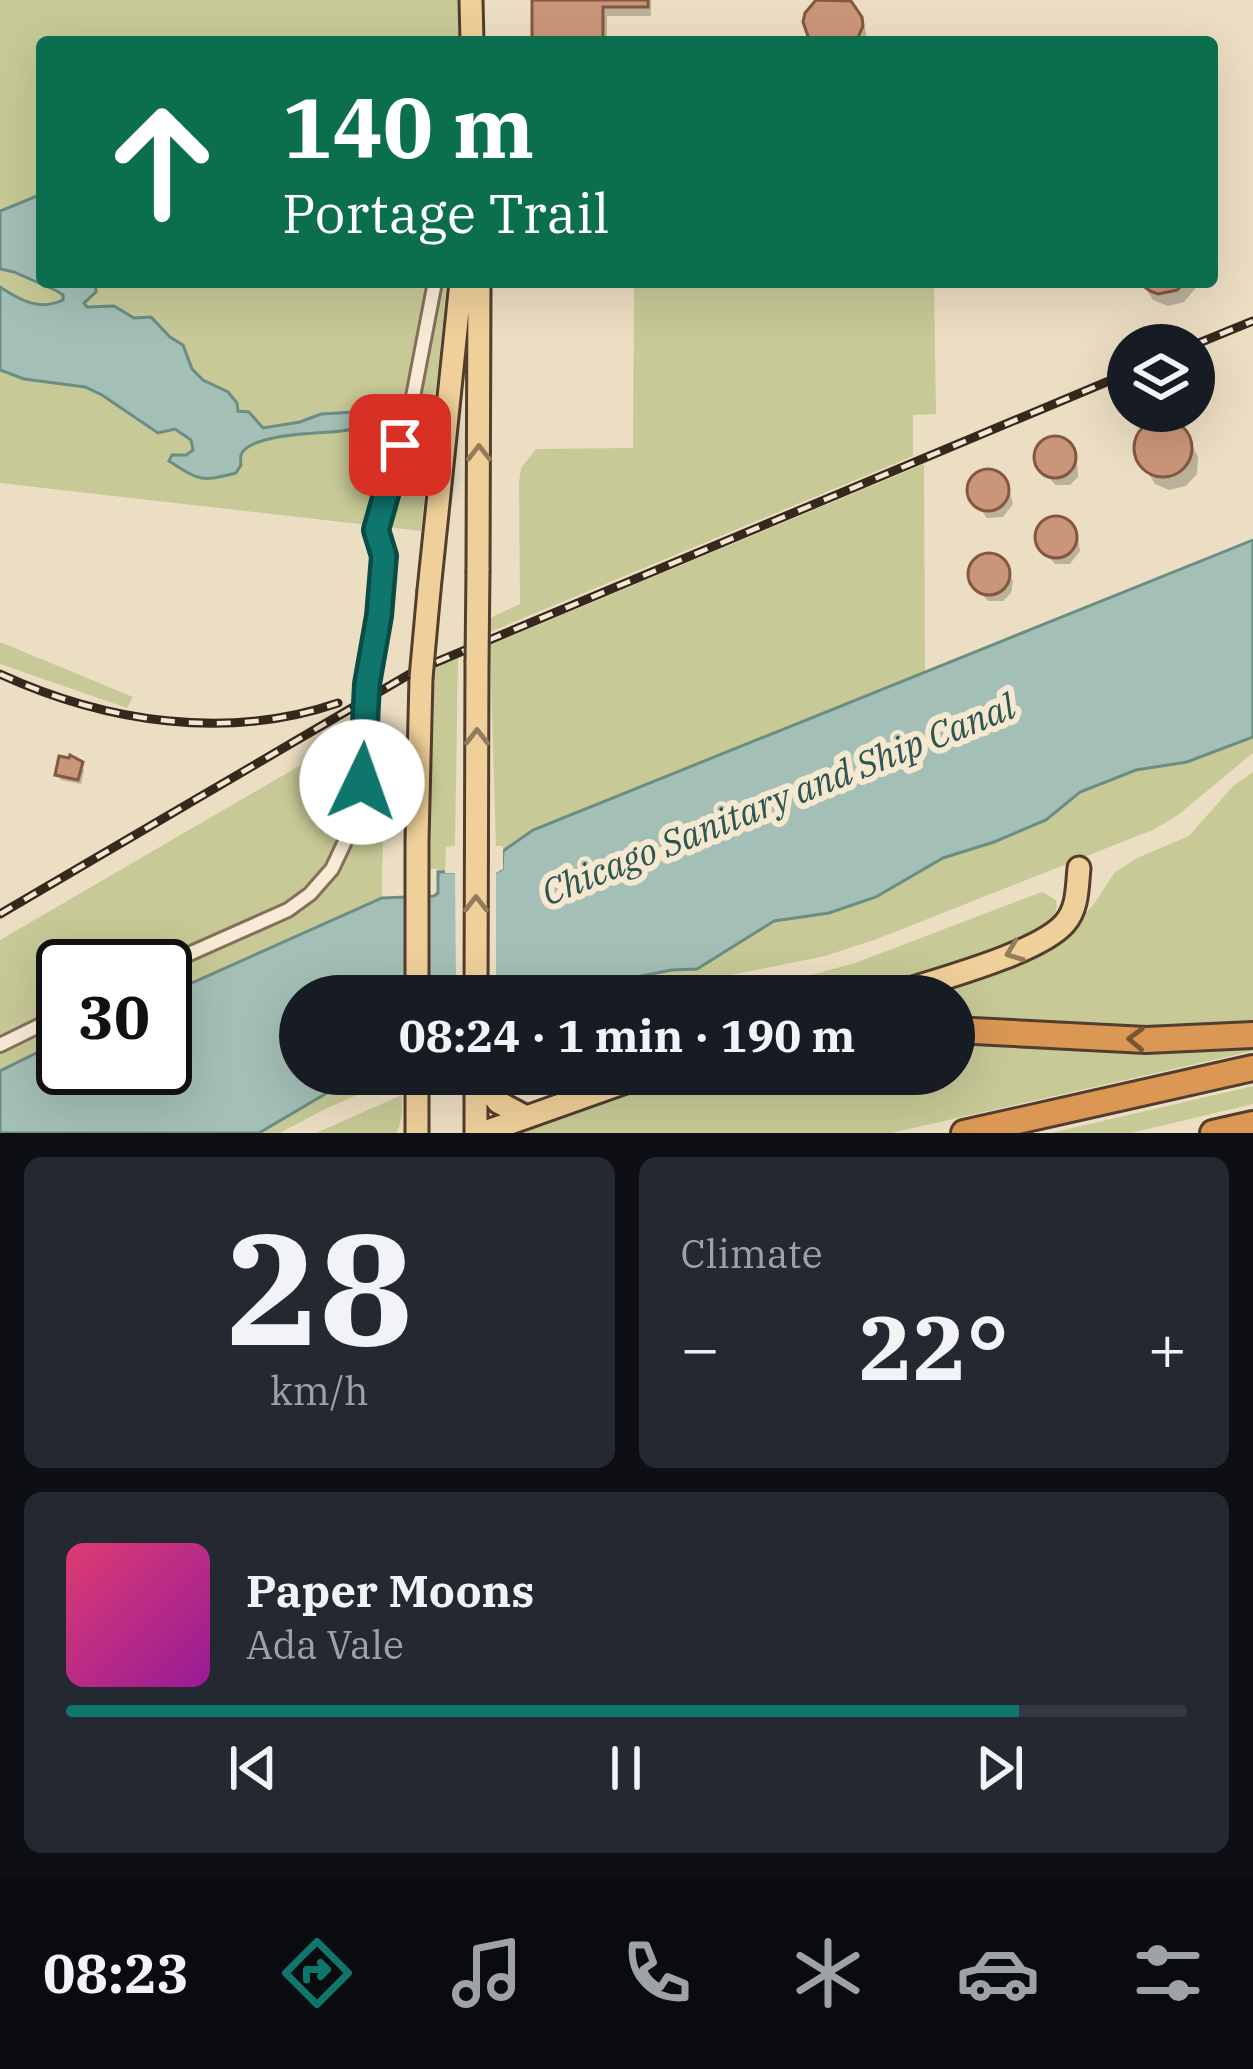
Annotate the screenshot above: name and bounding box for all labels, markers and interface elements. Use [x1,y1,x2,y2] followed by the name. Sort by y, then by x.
[282,72,534,181] text: 140 m
[84,84,240,240] icon: ahead
[282,178,609,248] text: Portage Trail
[1107,324,1215,432] map controls
[1107,324,1215,432] button: layers
[349,394,451,496] pin
[367,412,433,478] icon: arrive
[466,443,492,461] one-way arrow
[534,681,1022,915] water label: Chicago Sanitary and Ship Canal
[299,719,425,845] position arrow
[464,727,490,745] one-way arrow
[463,894,489,913] one-way arrow
[1005,938,1026,963] one-way arrow
[36,939,192,1095] speed limit sign: 30
[399,1006,855,1064] text: 08:24 · 1 min · 190 m
[1126,1026,1145,1052] one-way arrow
[226,1185,413,1388] text: 28
[681,1228,823,1279] text: Climate
[859,1288,1009,1405] text: 22°
[681,1304,720,1390] text: −
[1147,1304,1187,1390] text: +
[270,1365,369,1416] text: km/h
[246,1561,534,1619] text: Paper Moons
[246,1619,404,1670] text: Ada Vale
[220,1735,286,1801] icon: previous
[593,1735,659,1801] icon: pause
[967,1735,1033,1801] icon: next
[275,1931,359,2015] icon: directions
[445,1931,529,2015] icon: music
[615,1931,699,2015] icon: phone
[786,1931,870,2015] icon: climate
[956,1931,1040,2015] icon: car
[1126,1931,1210,2015] icon: filters
[43,1938,189,2008] text: 08:23

